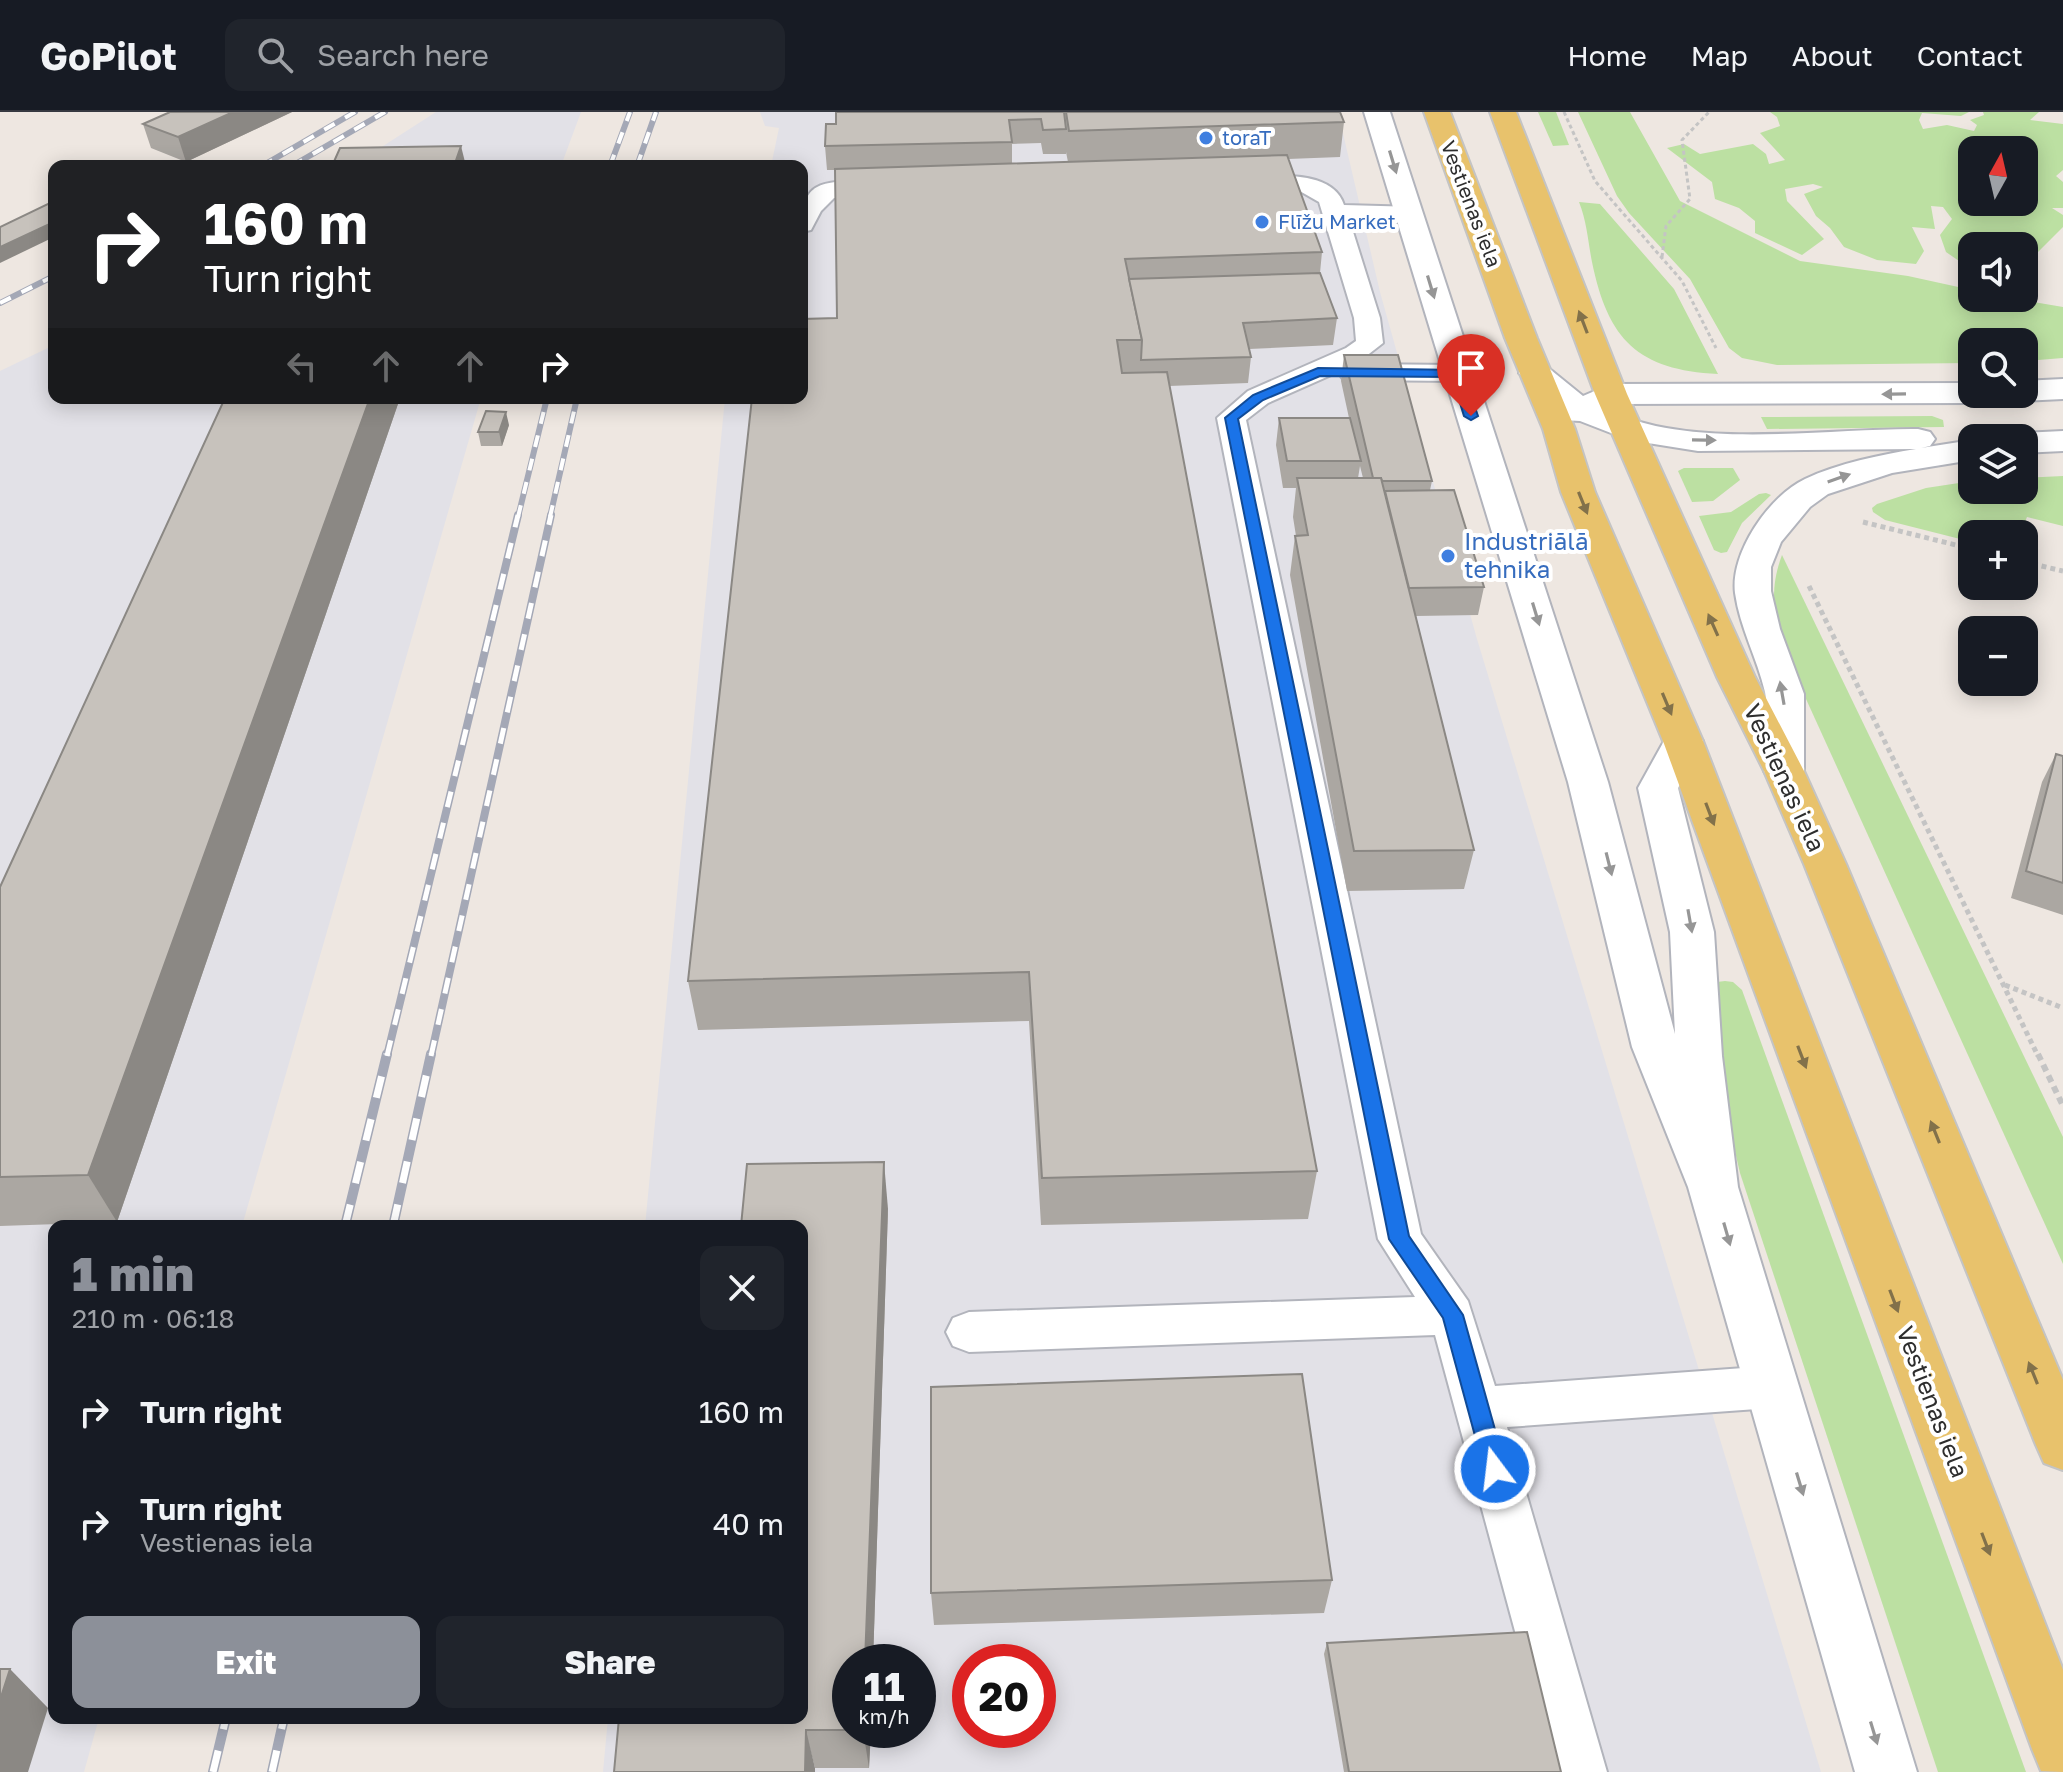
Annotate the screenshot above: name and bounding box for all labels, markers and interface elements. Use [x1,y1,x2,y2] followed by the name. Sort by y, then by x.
[225,19,785,91] search box
[40,33,177,78] text: GoPilot
[253,33,297,77] icon: search
[317,37,489,73] text: Search here
[1568,39,1647,72] text: Home
[1691,39,1748,72] text: Map
[1792,39,1873,72] text: About
[1917,39,2023,72] text: Contact
[1222,125,1272,149] place label: toraT
[1197,129,1215,147] marker: toraT
[1958,136,2038,216] north arrow
[1958,136,2038,696] map controls
[1437,137,1507,270] street label: Vestienas iela
[1387,150,1400,174] one-way arrow
[204,189,368,256] text: 160 m
[72,192,176,296] icon: right
[1278,209,1396,233] place label: Flīžu Market
[1253,213,1271,231] marker: Flīžu Market
[1958,232,2038,312] button: sound
[204,257,372,300] text: Turn right
[1425,275,1438,299] one-way arrow
[1576,309,1589,333] one-way arrow
[1958,328,2038,408] button: search
[1437,334,1505,416] pin
[280,344,324,388] icon: left
[364,344,408,388] icon: ahead
[448,344,492,388] icon: ahead
[532,344,576,388] icon: right
[1449,346,1493,390] icon: arrive
[1881,387,1906,400] one-way arrow
[1958,424,2038,504] button: layers
[1692,434,1717,446] one-way arrow
[1827,472,1851,484] one-way arrow
[1577,491,1590,515] one-way arrow
[1958,520,2038,600] button: +
[1464,526,1589,583] place label: Industriālā tehnika
[1439,547,1457,565] marker: Industriālā tehnika
[1530,603,1543,627] one-way arrow
[1707,613,1720,637] one-way arrow
[1958,616,2038,696] button: −
[1775,681,1788,706] one-way arrow
[1661,692,1674,716] one-way arrow
[1738,699,1832,856] street label: Vestienas iela
[1705,802,1717,826] one-way arrow
[1603,851,1615,876] one-way arrow
[1684,909,1697,934] one-way arrow
[1796,1046,1809,1070] one-way arrow
[1928,1120,1941,1144] one-way arrow
[1721,1223,1734,1247] one-way arrow
[72,1244,194,1302] text: 1 min
[700,1246,784,1330] button: close
[1888,1289,1901,1313] one-way arrow
[72,1303,234,1334] text: 210 m · 06:18
[1891,1322,1976,1481] street label: Vestienas iela
[2027,1361,2040,1384] one-way arrow
[72,1390,116,1434] icon: right
[140,1394,282,1430] text: Turn right
[699,1394,784,1430] text: 160 m
[1453,1427,1537,1511] position arrow
[1794,1472,1807,1496] one-way arrow
[140,1491,282,1527] text: Turn right
[72,1502,116,1546] icon: right
[713,1506,784,1542] text: 40 m
[140,1527,313,1558] text: Vestienas iela
[1980,1532,1993,1556] one-way arrow
[72,1616,420,1708] button: Exit
[436,1616,784,1708] button: Share
[952,1644,1056,1748] speed limit sign: 20
[863,1662,905,1710] text: 11
[859,1704,909,1728] text: km/h
[1868,1721,1881,1745] one-way arrow

